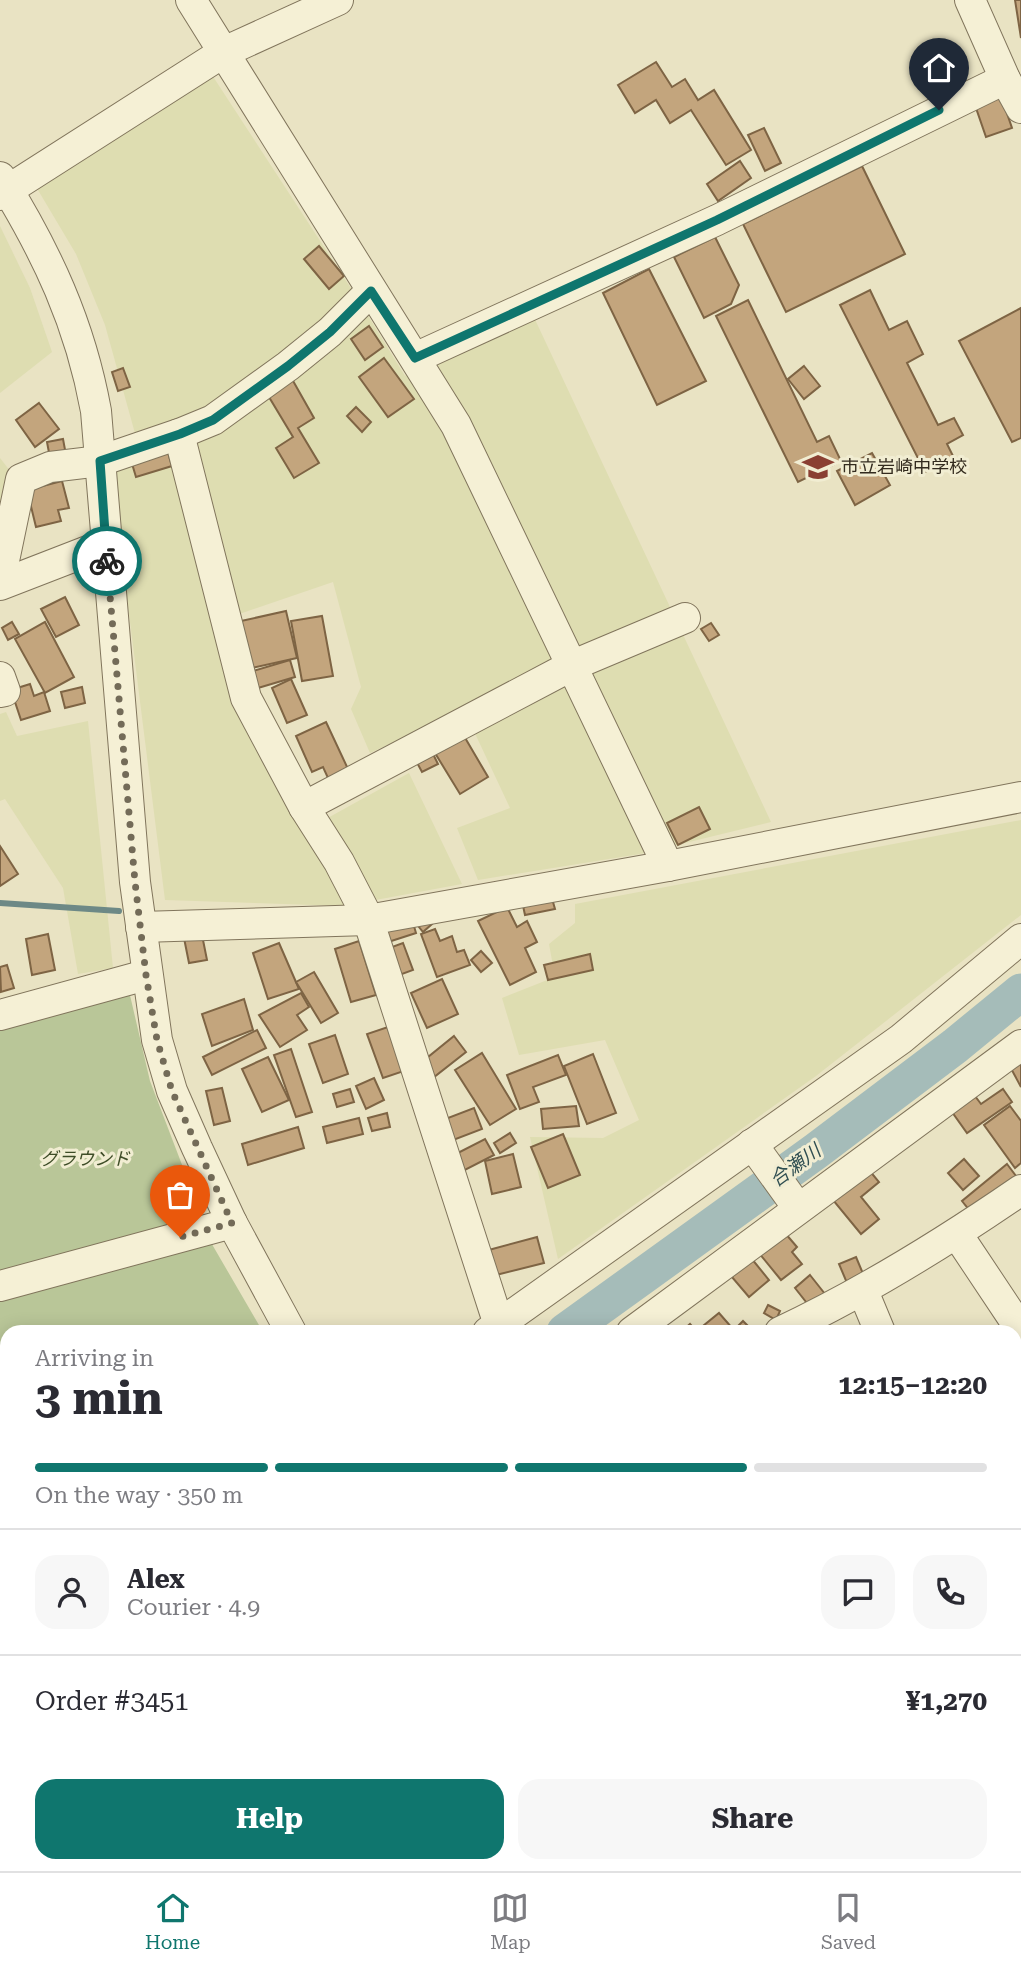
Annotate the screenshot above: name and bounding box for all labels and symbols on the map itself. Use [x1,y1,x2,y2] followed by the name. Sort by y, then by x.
[909,38,969,110] pin
[801,450,835,484] school or university icon: 市立岩崎中学校
[841,456,967,477] place label: 市立岩崎中学校
[72,526,142,596] courier
[765,1138,827,1191] water label: 合瀬川
[40,1148,131,1169] park label: グラウンド
[150,1165,210,1237] pin

